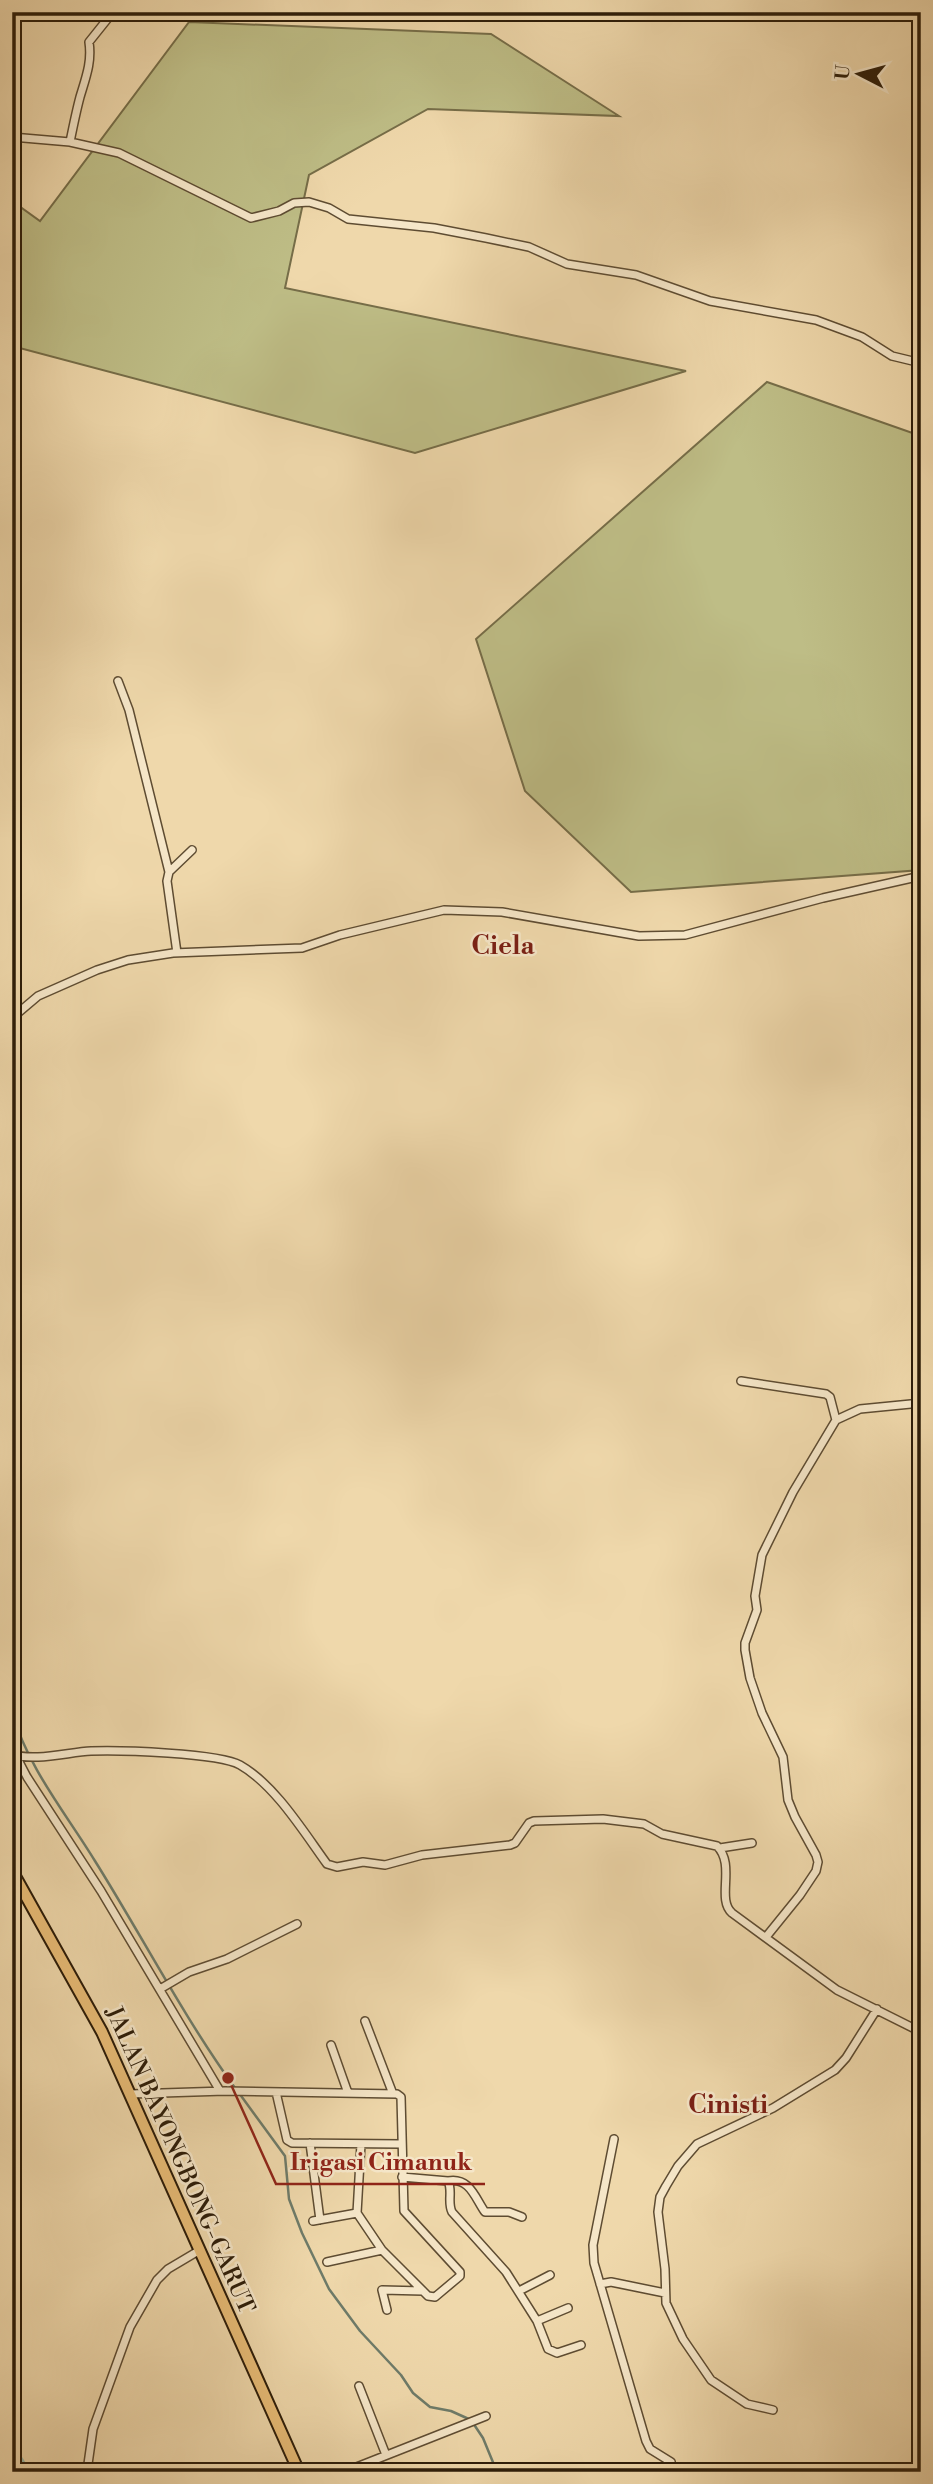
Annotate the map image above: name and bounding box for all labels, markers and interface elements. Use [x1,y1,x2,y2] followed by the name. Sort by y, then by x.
[824,38,894,108] north arrow
[830,63,856,81] text: U
[471,930,536,962] district label: Ciela
[99,2001,261,2318] street label: JALAN BAYONGBONG-GARUT
[688,2089,768,2121] district label: Cinisti
[276,2139,485,2184] callout: Irigasi Cimanuk
[290,2148,473,2178] text: Irigasi Cimanuk

